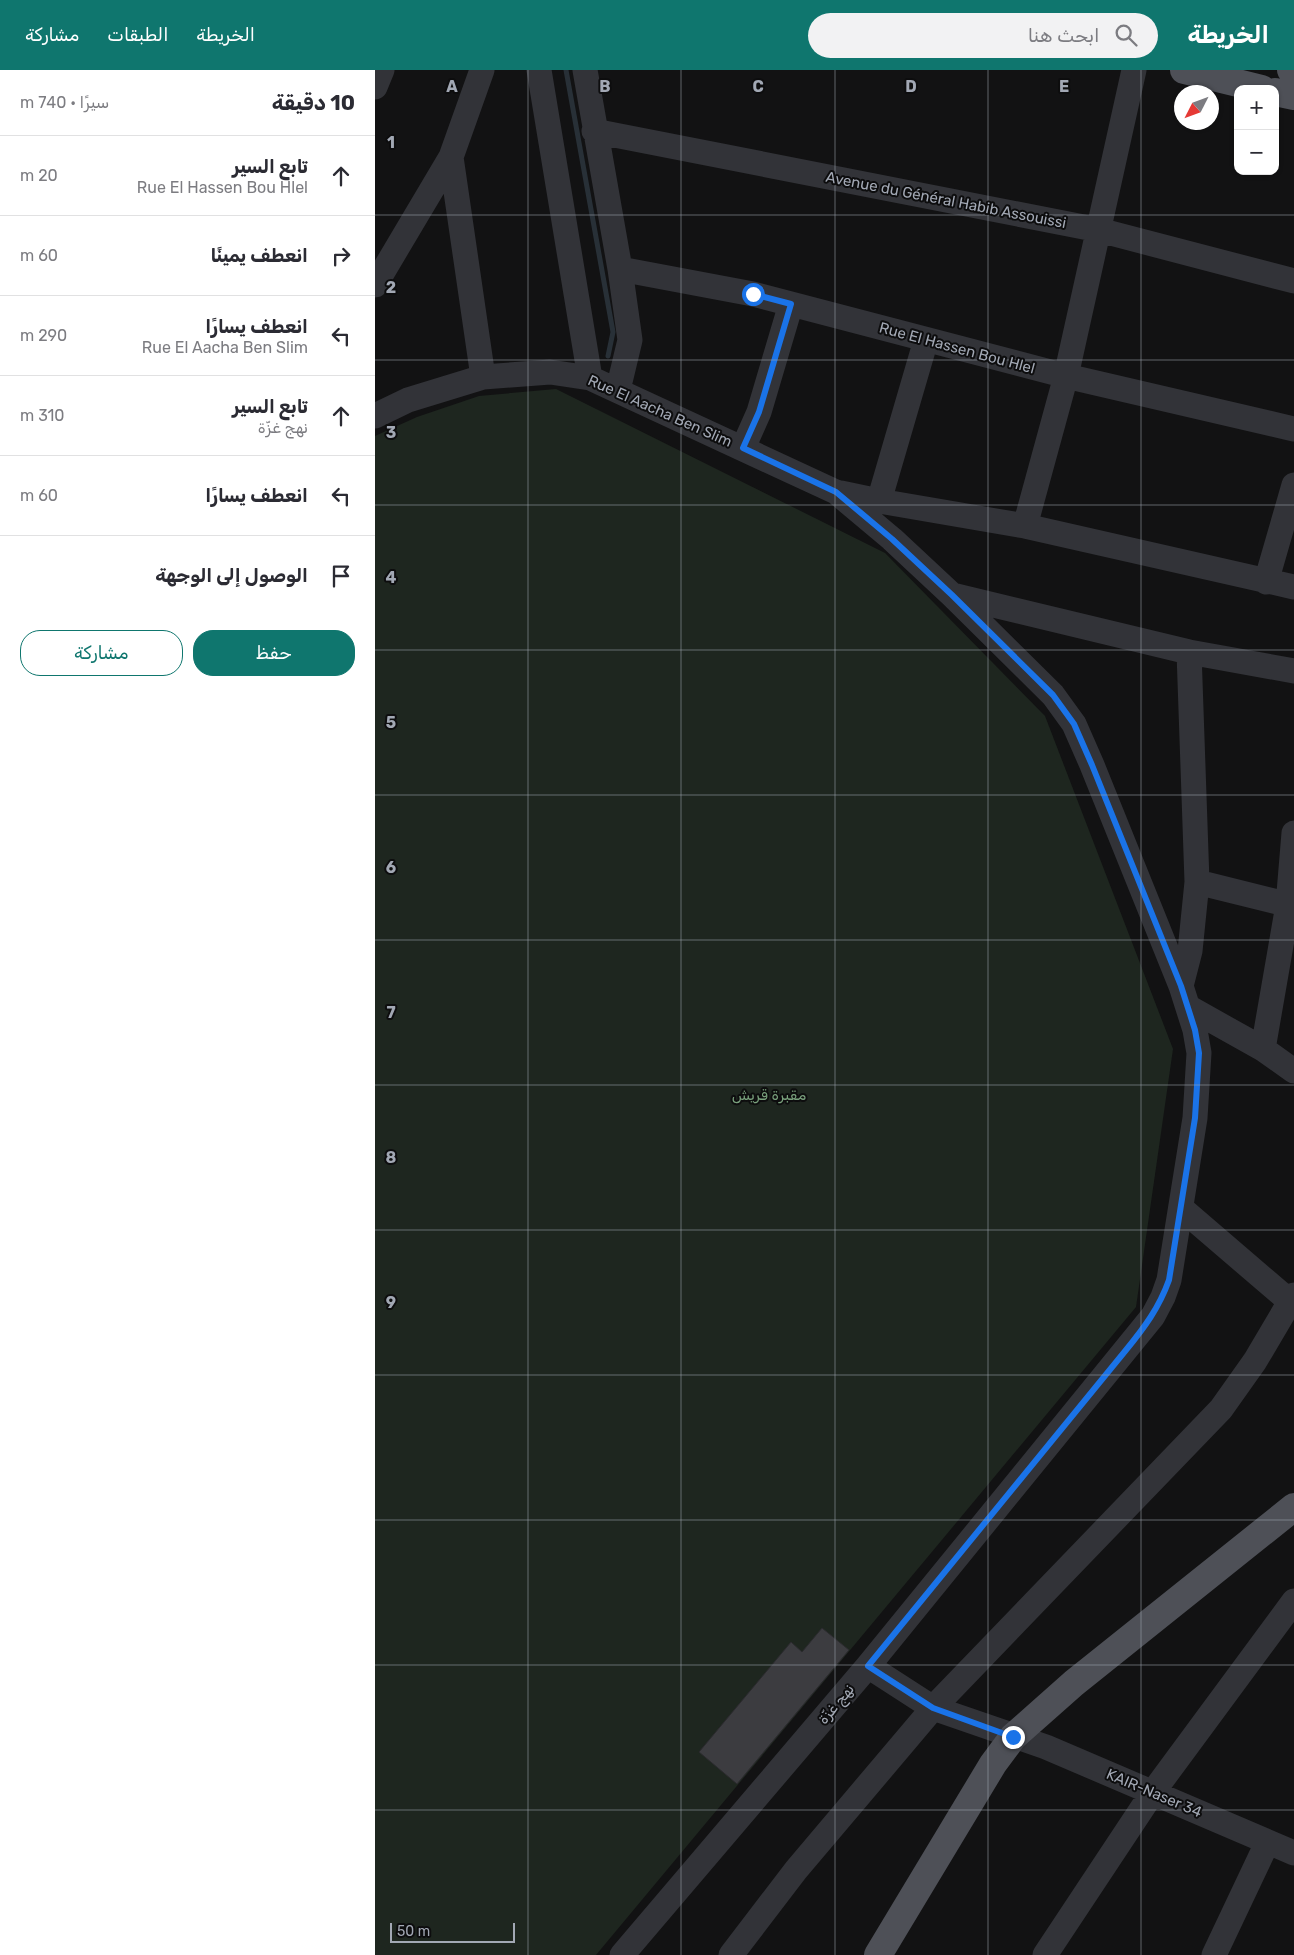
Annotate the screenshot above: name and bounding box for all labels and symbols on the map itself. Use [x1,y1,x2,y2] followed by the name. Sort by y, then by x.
[446,77,458,96] text: A
[599,77,611,96] text: B
[752,77,764,96] text: C
[905,77,917,96] text: D
[1059,77,1069,96] text: E
[1174,85,1219,130] north arrow
[387,133,395,152] text: 1
[824,168,1068,232] street label: Avenue du Général Habib Assouissi
[386,278,396,297] text: 2
[742,283,765,306] route start
[877,319,1037,377] street label: Rue El Hassen Bou Hlel
[585,371,735,451] street label: Rue El Aacha Ben Slim
[386,423,396,442] text: 3
[386,568,397,587] text: 4
[386,713,396,732] text: 5
[386,858,396,877] text: 6
[386,1003,396,1022] text: 7
[732,1086,806,1104] park label: مقبرة قريش
[386,1148,397,1167] text: 8
[386,1293,396,1312] text: 9
[814,1680,860,1729] street label: نهج غزّة
[1002,1726,1025,1749] route end
[1104,1765,1204,1821] street label: KAIR-Naser 34
[390,1920,515,1943] scale bar

